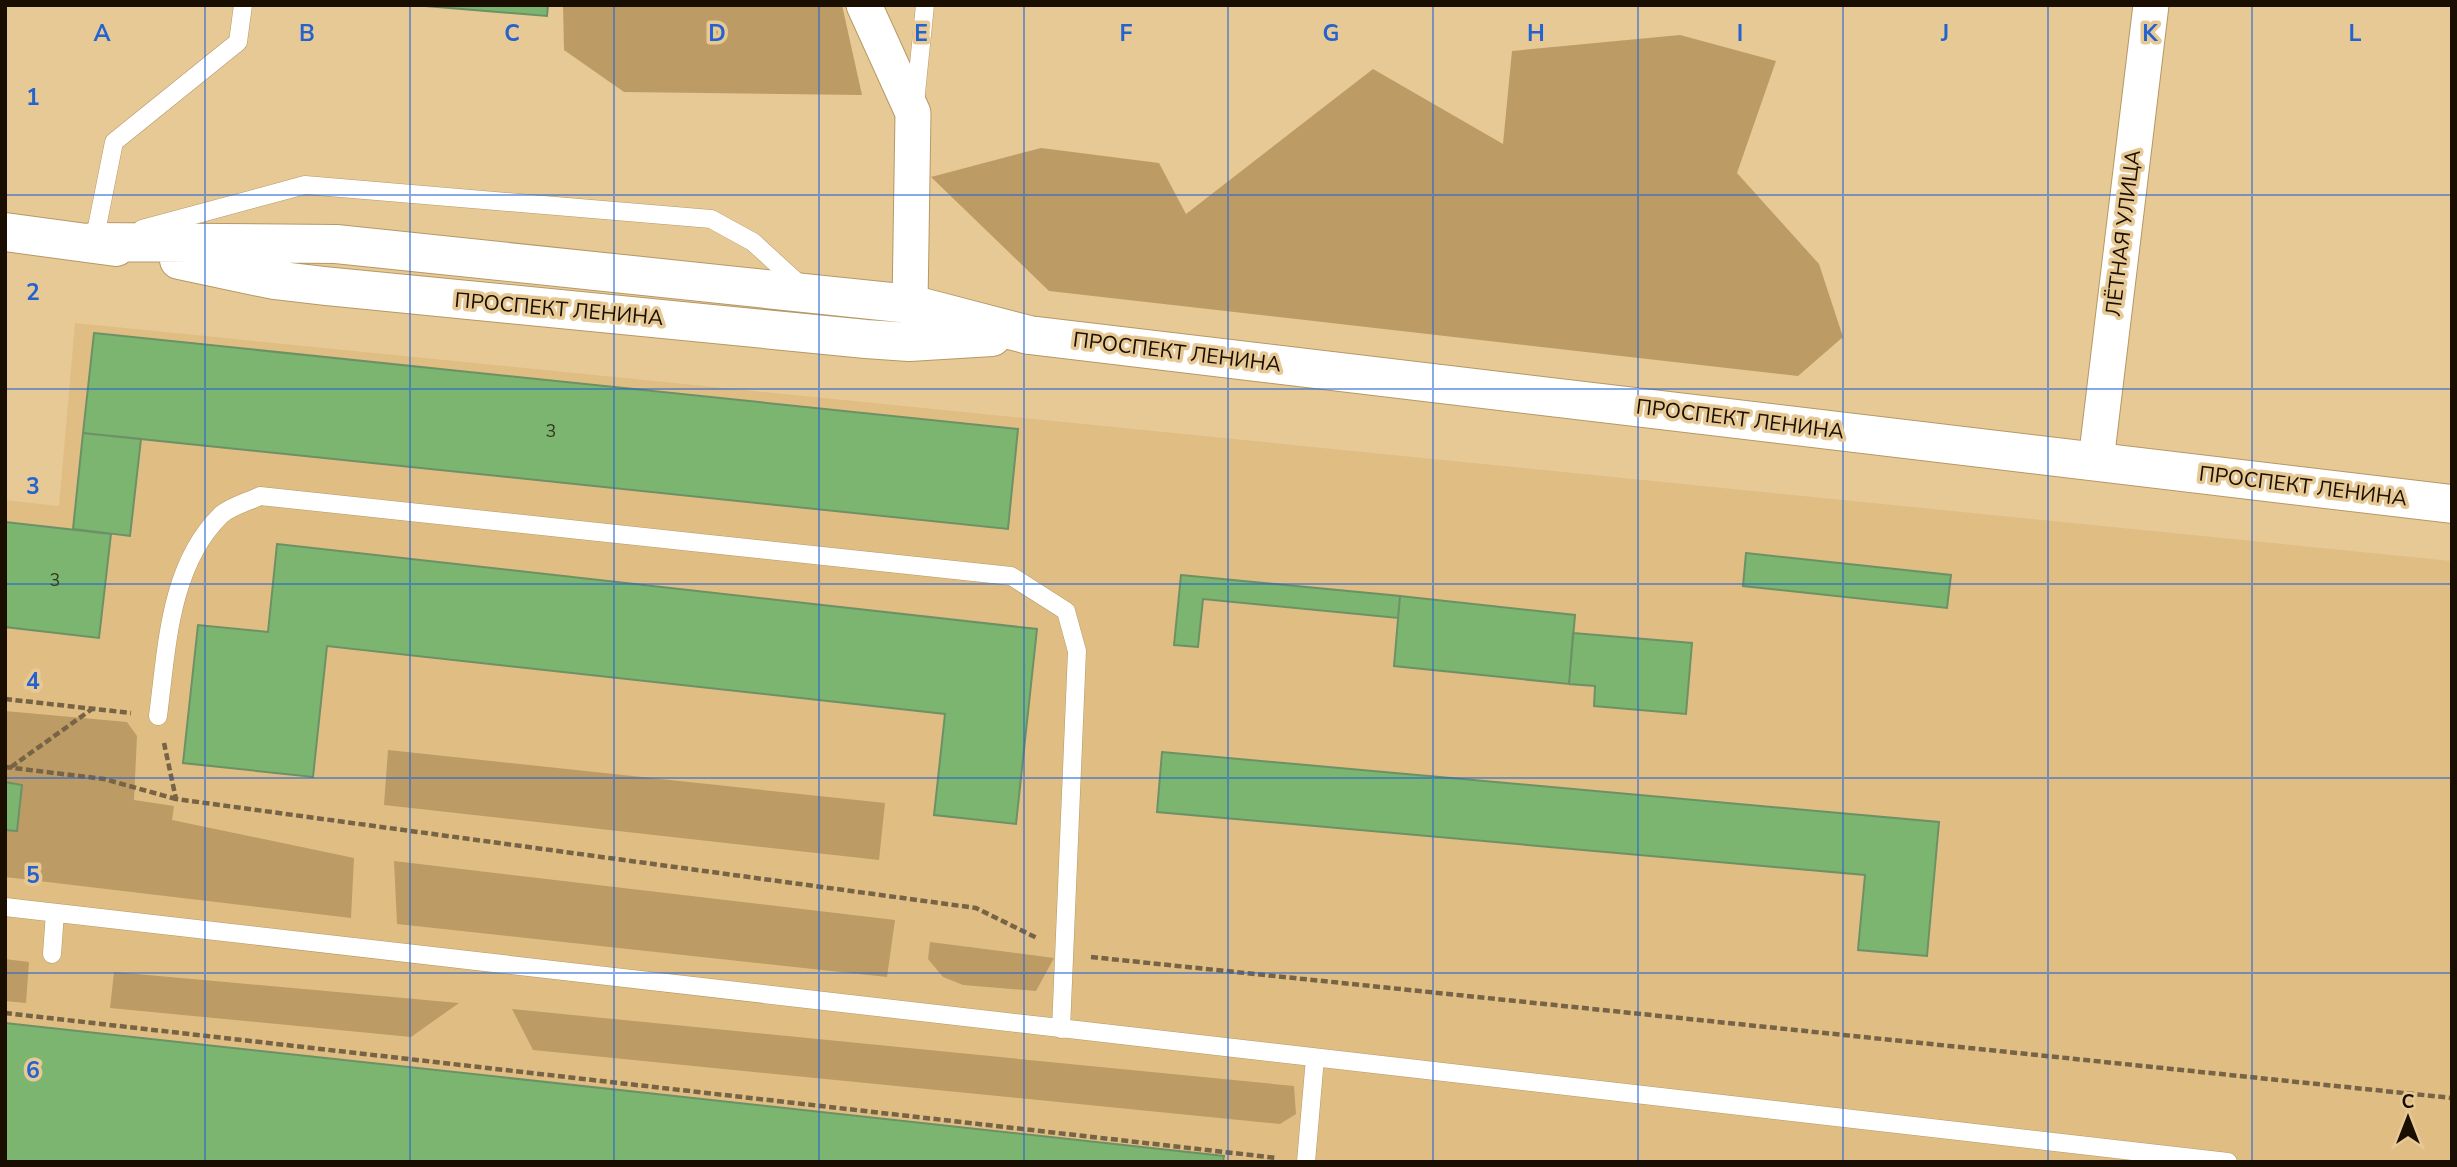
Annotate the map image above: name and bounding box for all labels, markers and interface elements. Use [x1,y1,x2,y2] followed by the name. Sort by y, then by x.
[93,18,111,49] text: A
[299,18,315,49] text: B
[504,18,520,49] text: C
[708,18,726,49] text: D
[914,18,928,49] text: E
[1120,18,1133,49] text: F
[1323,18,1339,49] text: G
[1527,18,1545,49] text: H
[1737,18,1743,49] text: I
[1940,18,1949,49] text: J
[2142,18,2158,49] text: K
[2349,18,2362,49] text: L
[26,82,40,113] text: 1
[2099,148,2147,318] street label: ЛЁТНАЯ УЛИЦА
[26,277,40,308] text: 2
[453,286,665,332] street label: ПРОСПЕКТ ЛЕНИНА
[1071,325,1283,379] street label: ПРОСПЕКТ ЛЕНИНА
[1634,392,1846,446] street label: ПРОСПЕКТ ЛЕНИНА
[546,419,556,443] house number: 3
[2197,459,2409,513] street label: ПРОСПЕКТ ЛЕНИНА
[26,471,40,502] text: 3
[50,568,60,592] house number: 3
[26,666,40,697] text: 4
[26,860,40,891] text: 5
[26,1055,40,1086] text: 6
[2373,1083,2443,1153] north arrow
[2402,1089,2415,1115] text: С

